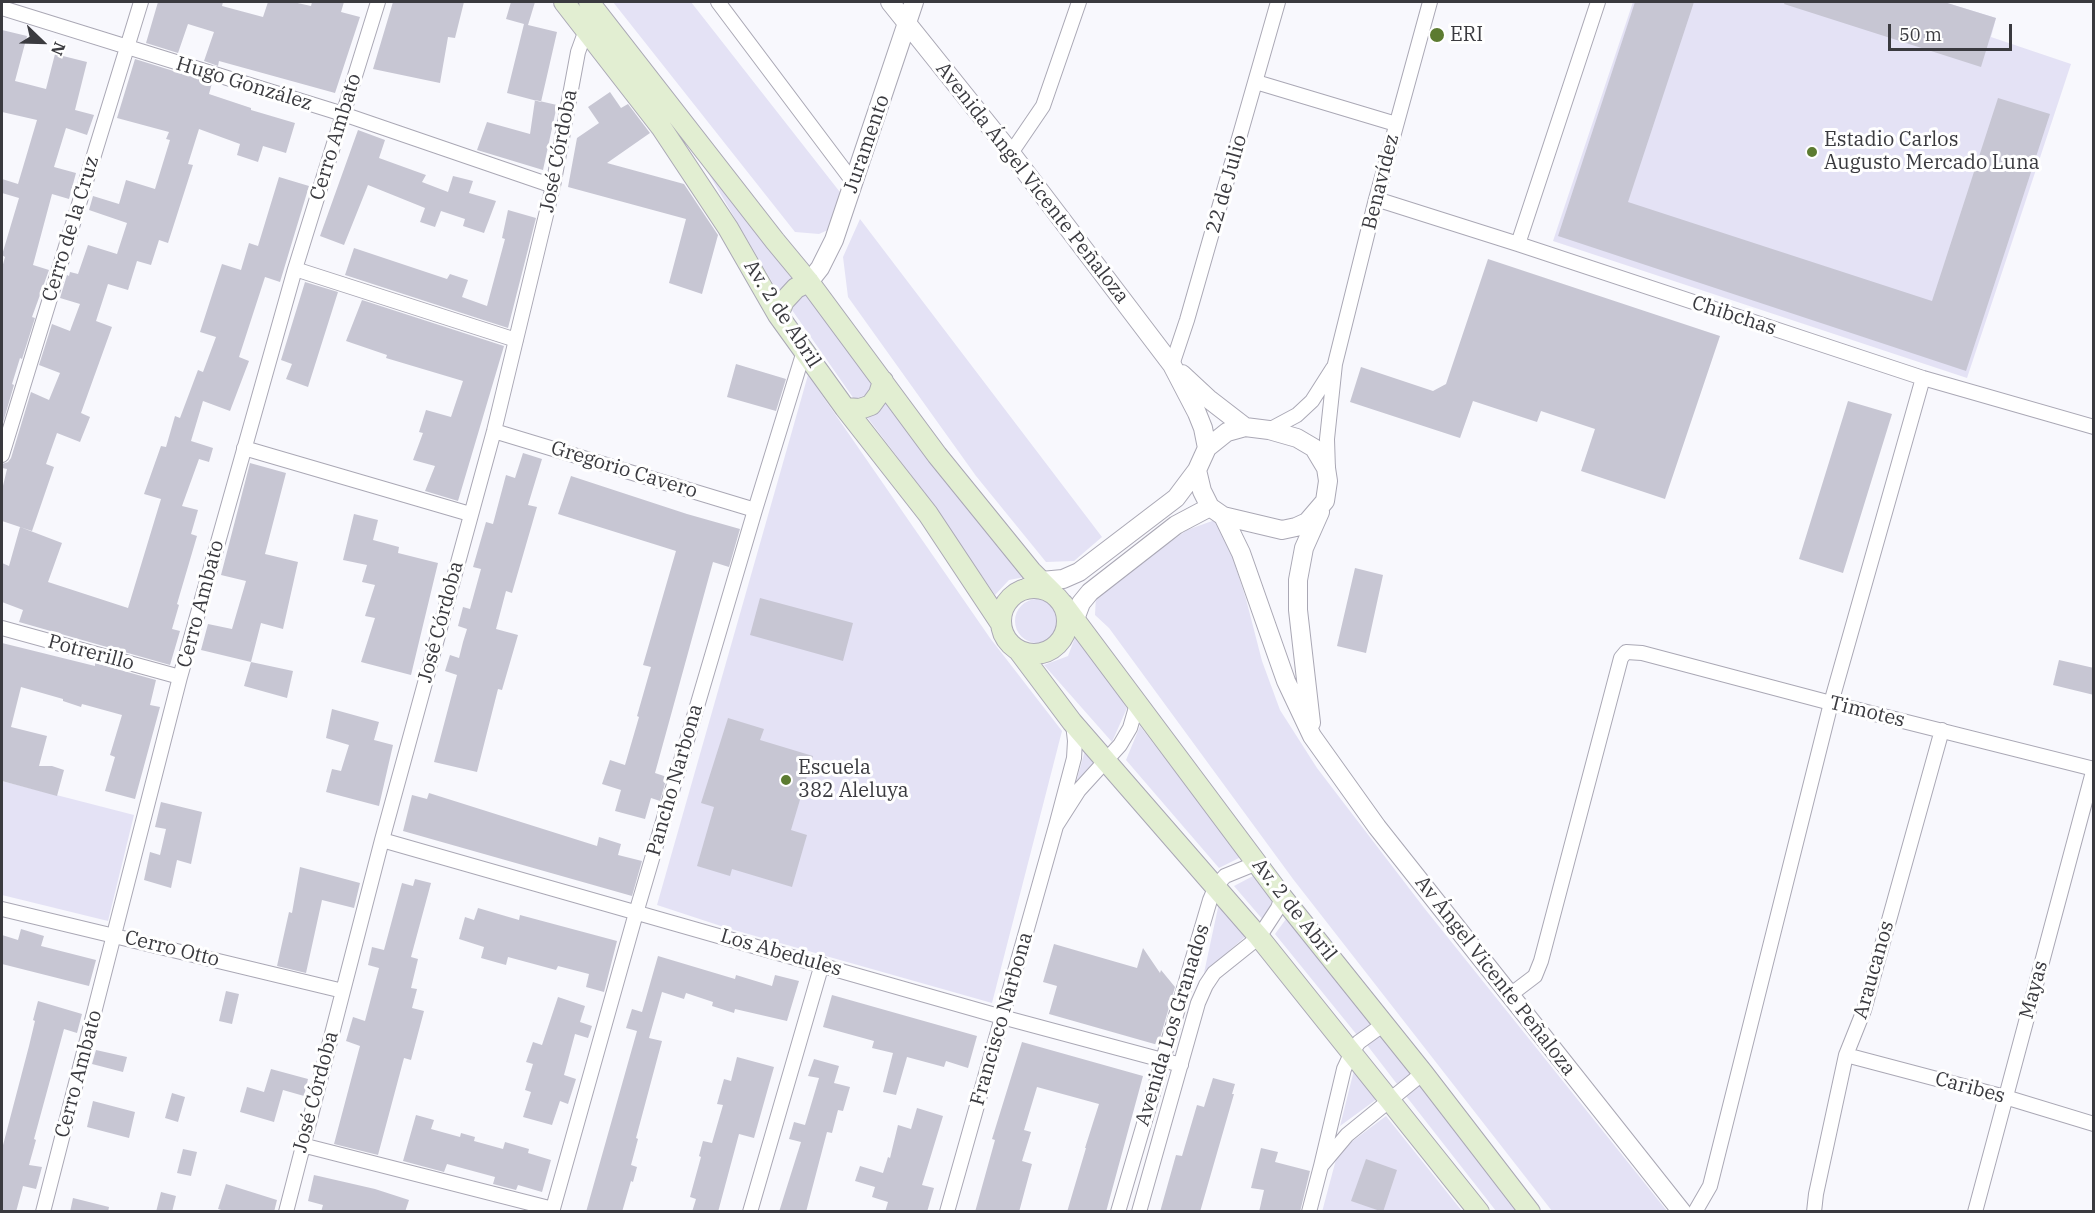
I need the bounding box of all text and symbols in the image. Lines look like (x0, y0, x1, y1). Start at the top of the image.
north arrow (12, 12, 72, 72)
scale bar (1891, 12, 2016, 50)
place label: ERI (1450, 23, 1483, 47)
text: 50 m (1899, 23, 1942, 46)
marker: ERI (1428, 26, 1446, 44)
text: N (47, 39, 70, 59)
street label: Hugo González (173, 52, 315, 116)
street label: Avenida Ángel Vicente Peñaloza (930, 58, 1134, 308)
street label: Cerro Ambato (305, 71, 367, 203)
street label: José Córdoba (535, 87, 583, 215)
street label: Juramento (839, 92, 895, 196)
place label: Estadio Carlos Augusto Mercado Luna (1824, 128, 2040, 175)
street label: 22 de Julio (1202, 132, 1252, 236)
street label: Benavídez (1358, 132, 1404, 232)
marker: Estadio Carlos Augusto Mercado Luna (1805, 145, 1819, 159)
street label: Cerro de la Cruz (37, 153, 105, 305)
street label: Av. 2 de Abril (738, 256, 826, 372)
street label: Chibchas (1689, 291, 1779, 341)
street label: Gregorio Cavero (548, 436, 700, 504)
street label: Cerro Ambato (172, 538, 230, 670)
street label: José Córdoba (413, 559, 469, 685)
street label: Potrerillo (45, 630, 137, 676)
street label: Timotes (1827, 691, 1907, 733)
street label: Pancho Narbona (642, 701, 708, 859)
place label: Escuela 382 Aleluya (798, 756, 909, 803)
marker: Escuela 382 Aleluya (779, 773, 793, 787)
street label: Av. 2 de Abril (1246, 854, 1342, 966)
street label: Av Ángel Vicente Peñaloza (1409, 871, 1581, 1081)
street label: Araucanos (1849, 918, 1899, 1022)
street label: Avenida Los Granados (1131, 921, 1215, 1129)
street label: Los Abedules (717, 924, 845, 982)
street label: Cerro Otto (122, 926, 222, 972)
street label: Francisco Narbona (966, 929, 1038, 1109)
street label: Mayas (2015, 958, 2053, 1022)
street label: Cerro Ambato (50, 1008, 108, 1140)
street label: José Córdoba (288, 1029, 344, 1155)
street label: Caribes (1932, 1067, 2008, 1109)

